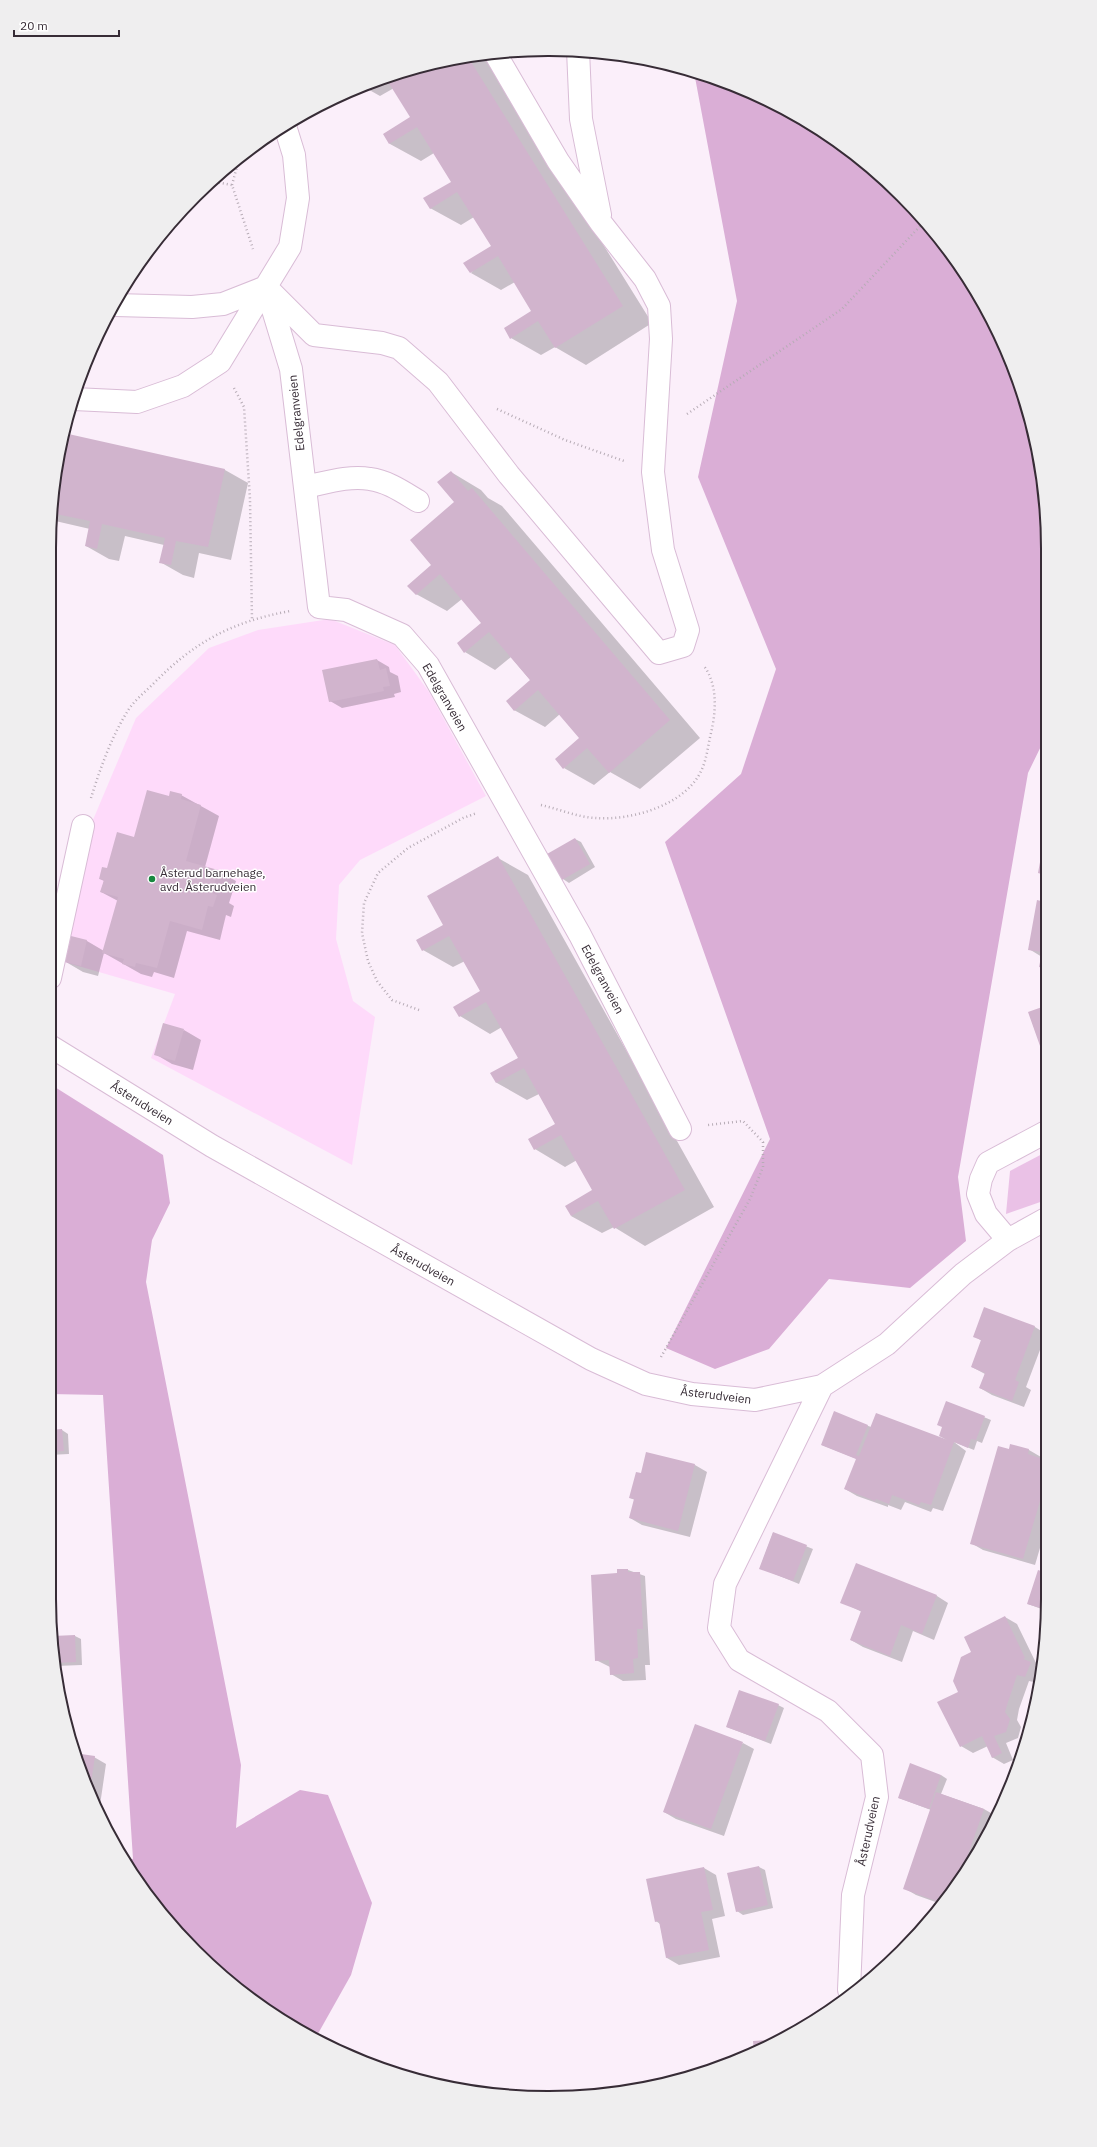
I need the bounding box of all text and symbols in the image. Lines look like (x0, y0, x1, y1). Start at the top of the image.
scale bar (14, 12, 119, 38)
text: 20 m (20, 18, 48, 33)
street label: Edelgranveien (285, 374, 307, 452)
street label: Edelgranveien (419, 660, 471, 734)
place label: Åsterud barnehage, avd. Åsterudveien (160, 865, 266, 894)
marker: Åsterud barnehage, avd. Åsterudveien (147, 874, 157, 884)
street label: Edelgranveien (578, 942, 628, 1016)
street label: Åsterudveien (108, 1078, 176, 1128)
street label: Åsterudveien (388, 1241, 458, 1289)
street label: Åsterudveien (680, 1383, 752, 1407)
street label: Åsterudveien (853, 1795, 883, 1867)

